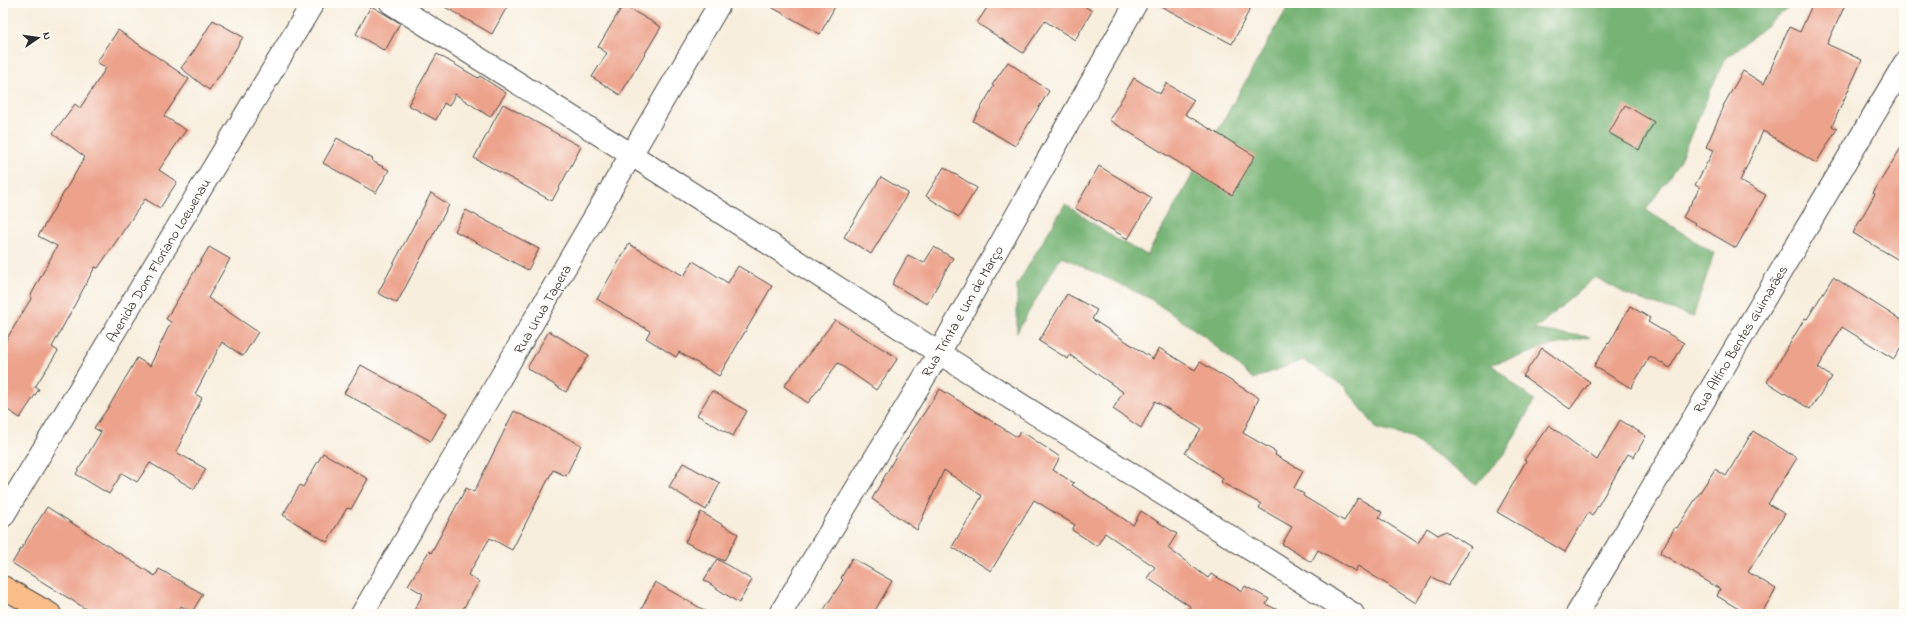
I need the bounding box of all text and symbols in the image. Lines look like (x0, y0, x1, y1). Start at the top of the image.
north arrow (18, 18, 58, 58)
text: N (38, 31, 55, 41)
street label: Avenida Dom Floriano Loewenau (102, 175, 217, 347)
street label: Rua Trinta e Um de Março (917, 242, 1010, 381)
street label: Rua Urua Tapera (509, 261, 577, 358)
street label: Rua Altíno Bentes Guimarães (1689, 262, 1794, 418)

